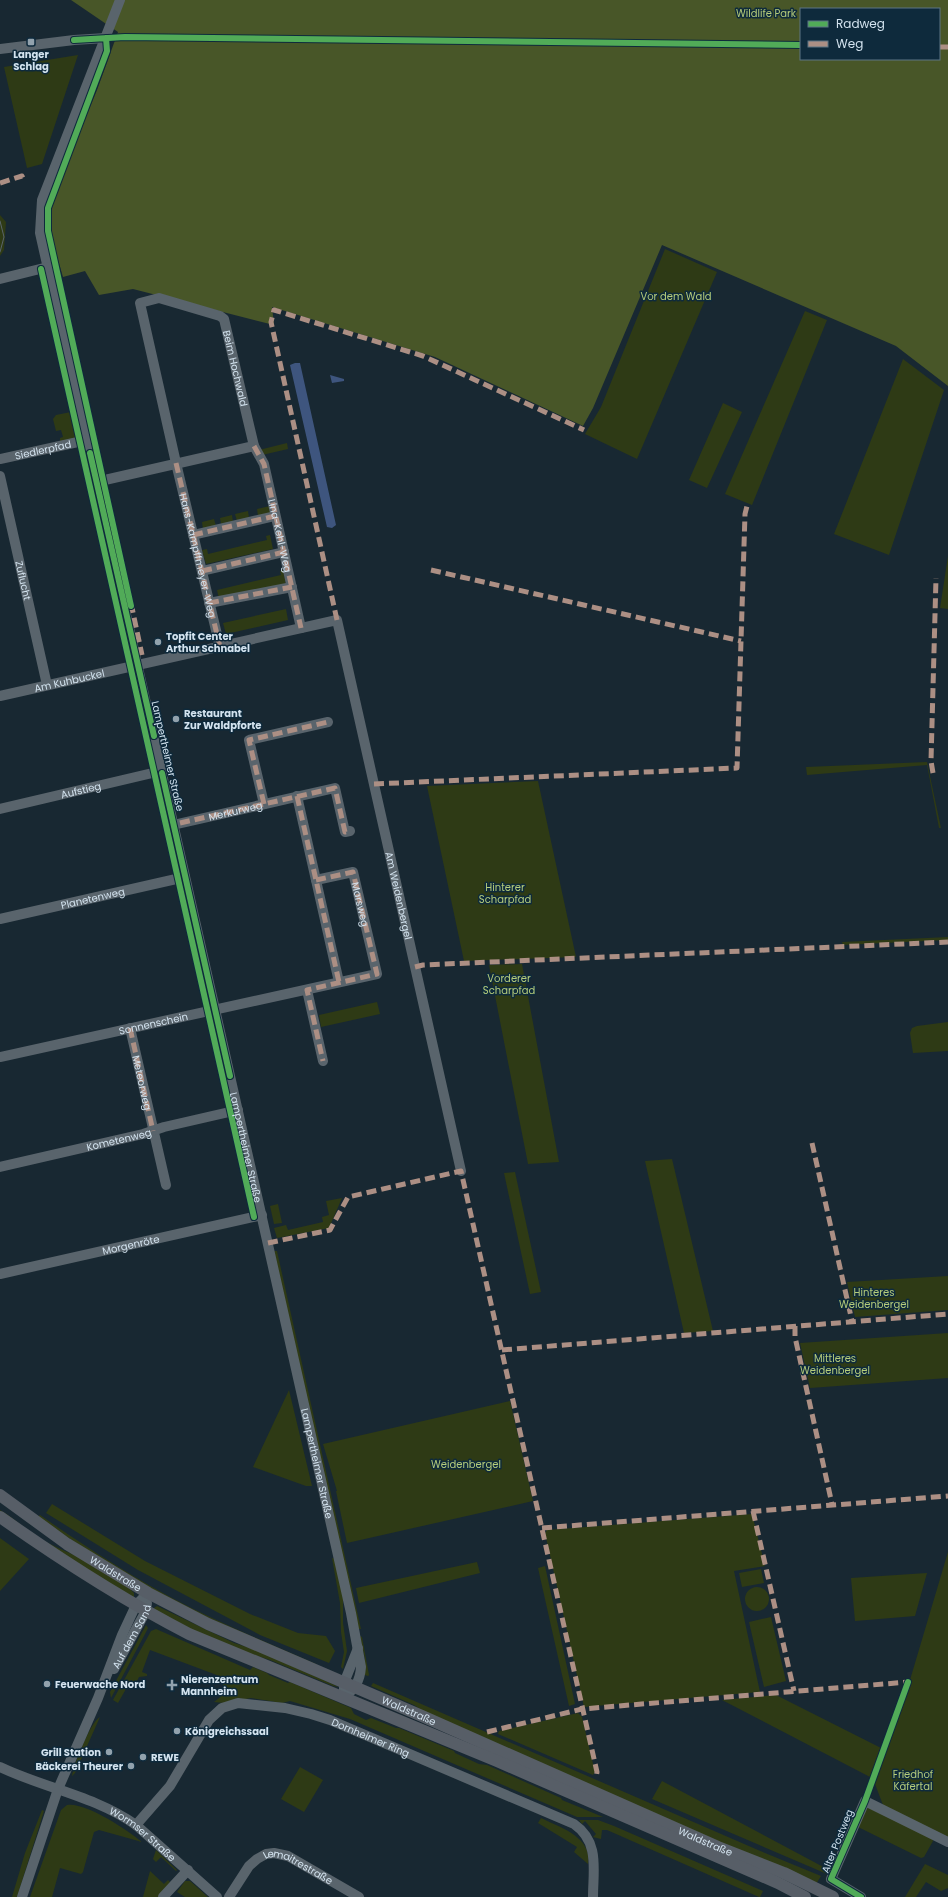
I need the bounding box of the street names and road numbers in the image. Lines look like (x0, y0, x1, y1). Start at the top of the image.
street label: Beim Hochwald (219, 329, 251, 408)
street label: Siedlerpfad (13, 437, 73, 464)
street label: Hans-Kampffmeyer-Weg (175, 492, 220, 619)
street label: Lina-Kehl-Weg (264, 498, 295, 574)
street label: Zuflucht (11, 559, 35, 602)
street label: Am Kuhbuckel (33, 666, 106, 696)
street label: Lampertheimer Straße (148, 700, 187, 813)
street label: Aufstieg (59, 778, 102, 802)
street label: Merkurweg (207, 798, 264, 825)
street label: Am Weidenbergel (381, 850, 416, 941)
street label: Marsweg (348, 881, 373, 928)
street label: Planetenweg (59, 884, 126, 913)
street label: Sonnenschein (117, 1009, 189, 1039)
street label: Meteorweg (128, 1054, 155, 1112)
street label: Lampertheimer Straße (226, 1091, 265, 1204)
street label: Kometenweg (85, 1125, 154, 1155)
street label: Morgenröte (101, 1231, 161, 1259)
street label: Lampertheimer Straße (297, 1407, 337, 1520)
street label: Waldstraße (87, 1552, 144, 1595)
street label: Auf dem Sand (109, 1604, 155, 1672)
street label: Waldstraße (379, 1692, 438, 1729)
street label: Dornheimer Ring (329, 1715, 412, 1761)
street label: Wormser Straße (107, 1804, 179, 1865)
street label: Alter Postweg (818, 1807, 857, 1875)
street label: Waldstraße (676, 1823, 735, 1860)
street label: Lemaitrestraße (260, 1846, 336, 1888)

